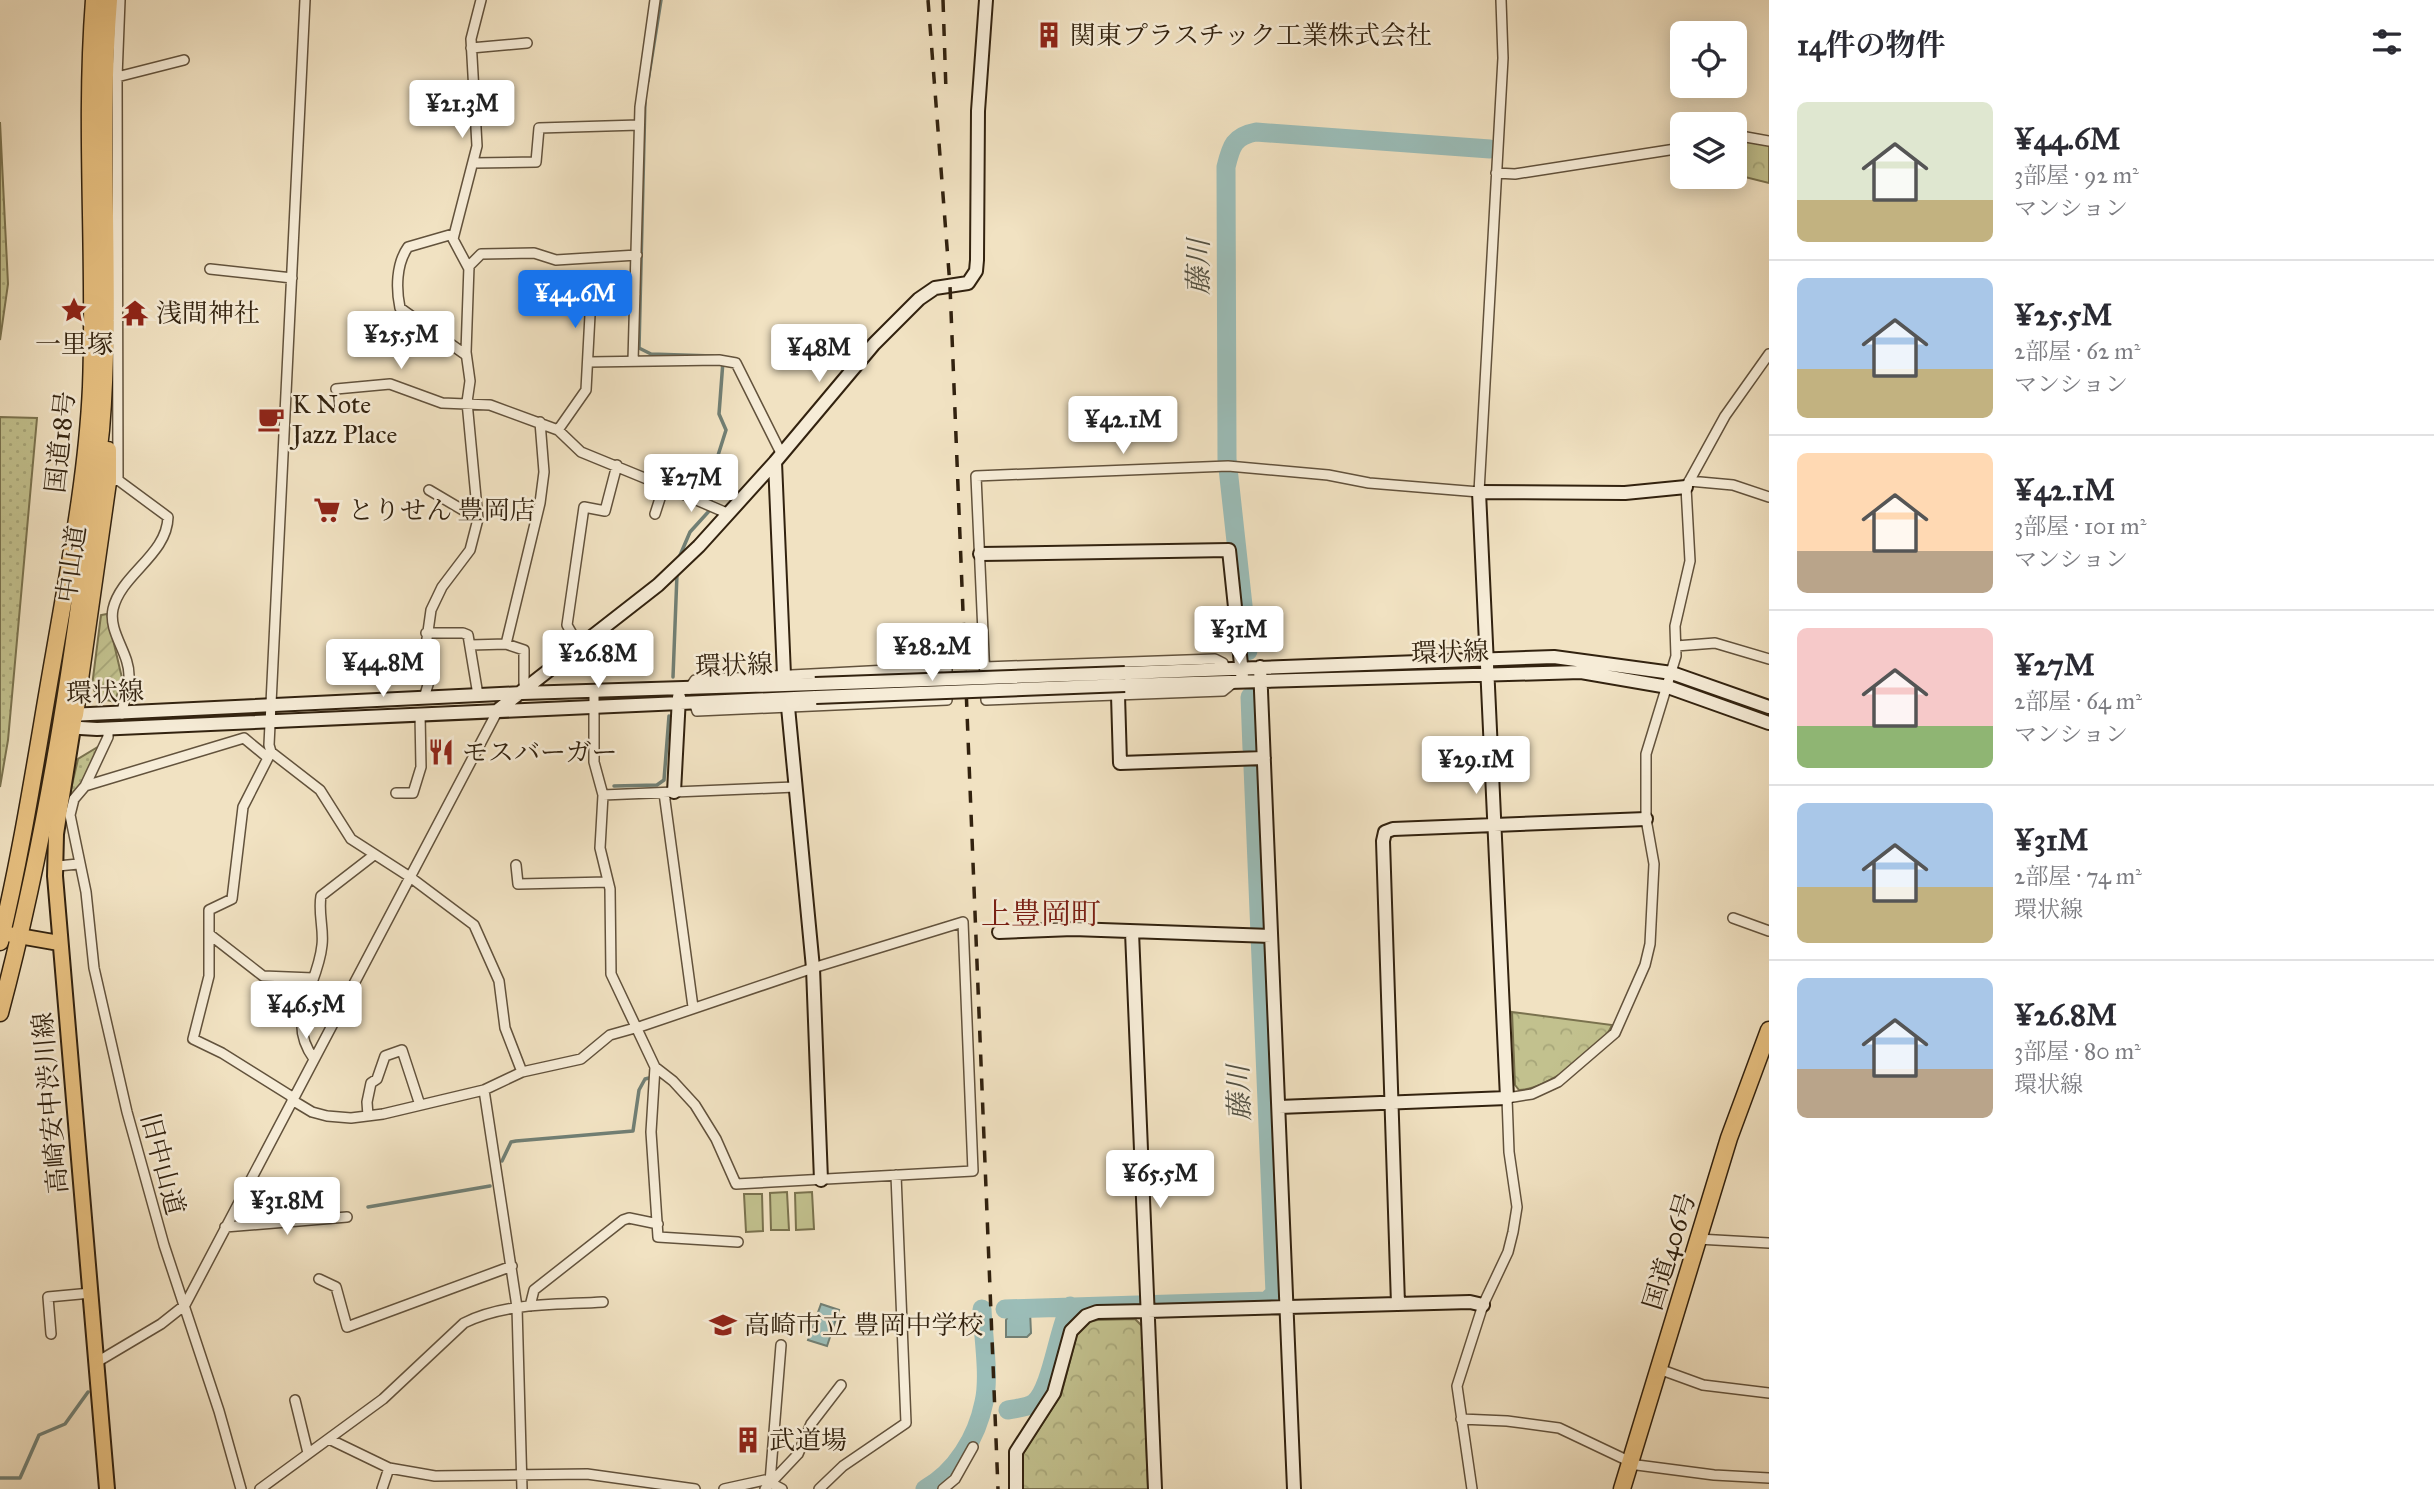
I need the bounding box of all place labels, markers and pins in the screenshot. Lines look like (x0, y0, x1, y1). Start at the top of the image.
place label: 関東プラスチック工業株式会社 (1070, 19, 1432, 51)
building icon: 関東プラスチック工業株式会社 (1034, 20, 1064, 50)
pin: ¥21.3M (405, 80, 519, 140)
pin: ¥44.6M (518, 270, 632, 330)
place icon: 一里塚 (59, 295, 89, 325)
place label: 浅間神社 (156, 297, 260, 329)
temple icon: 浅間神社 (120, 298, 150, 328)
pin: ¥25.5M (344, 312, 458, 371)
pin: ¥48M (778, 324, 860, 384)
place label: 一里塚 (35, 328, 113, 360)
place label: K Note Jazz Place (289, 388, 397, 450)
pin: ¥42.1M (1066, 396, 1180, 456)
cafe icon: K Note Jazz Place (256, 404, 286, 434)
pin: ¥27M (650, 454, 732, 514)
place label: とりせん 豊岡店 (348, 494, 536, 526)
supermarket icon: とりせん 豊岡店 (312, 495, 342, 525)
pin: ¥31M (1198, 606, 1280, 666)
pin: ¥28.2M (875, 624, 989, 683)
pin: ¥26.8M (541, 630, 655, 690)
pin: ¥44.8M (326, 640, 440, 699)
place label: モスバーガー (462, 736, 617, 768)
pin: ¥29.1M (1419, 736, 1533, 796)
restaurant icon: モスバーガー (426, 737, 456, 767)
pin: ¥46.5M (249, 982, 363, 1041)
pin: ¥65.5M (1103, 1150, 1217, 1210)
pin: ¥31.8M (230, 1178, 344, 1237)
place label: 高崎市立 豊岡中学校 (744, 1309, 984, 1341)
school or university icon: 高崎市立 豊岡中学校 (708, 1310, 738, 1340)
place label: 武道場 (769, 1424, 847, 1456)
building icon: 武道場 (733, 1425, 763, 1455)

